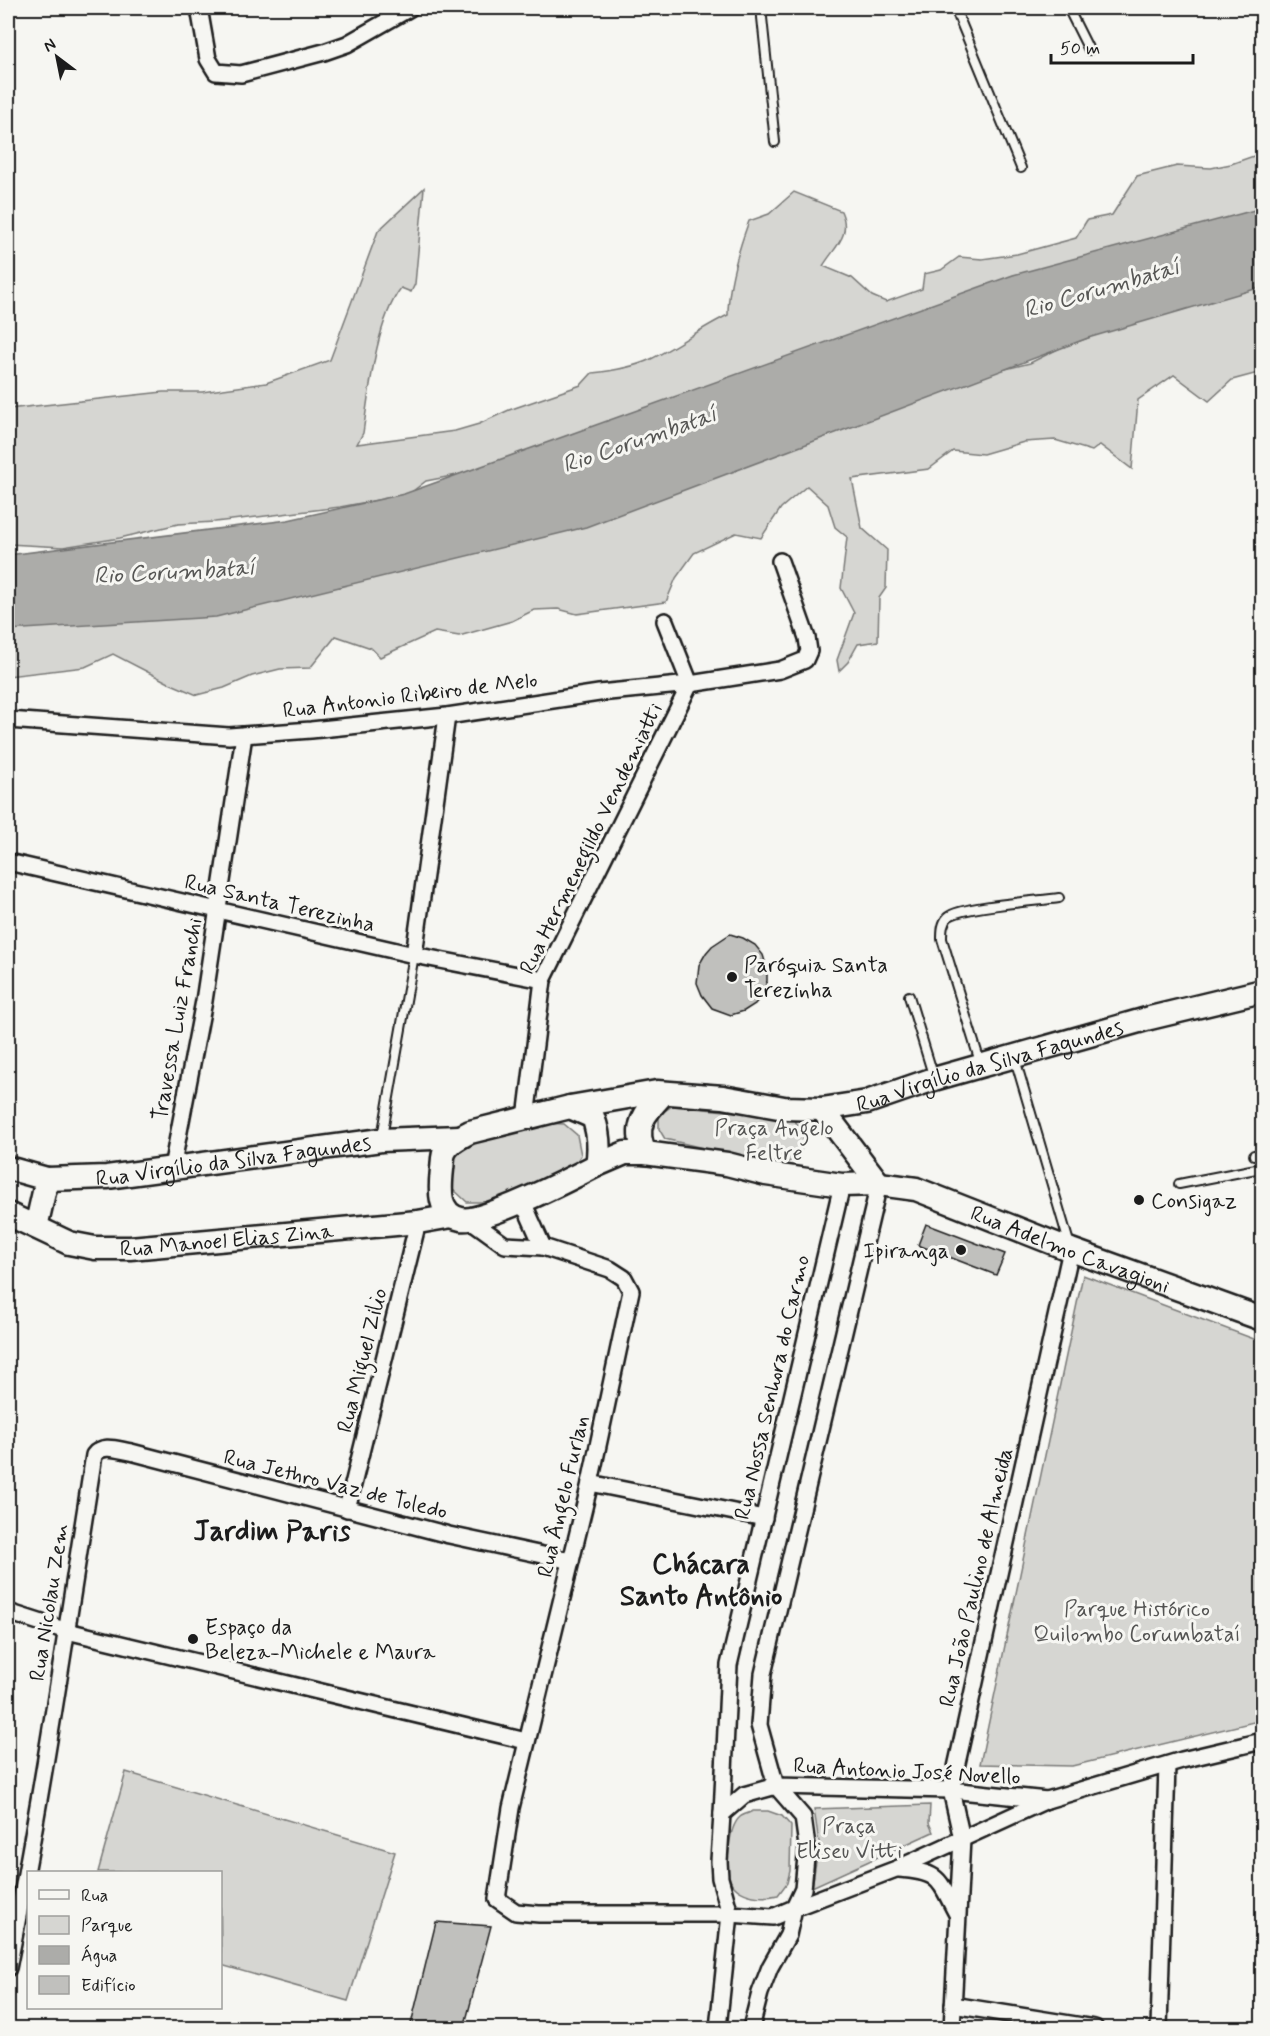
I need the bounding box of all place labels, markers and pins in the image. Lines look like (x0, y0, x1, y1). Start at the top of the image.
place label: Paróquia Santa Terezinha (744, 952, 888, 1005)
marker: Paróquia Santa Terezinha (725, 970, 739, 984)
place label: Consigaz (1151, 1188, 1237, 1217)
marker: Consigaz (1132, 1193, 1146, 1207)
place label: Ipiranga (863, 1238, 949, 1267)
marker: Ipiranga (954, 1243, 968, 1257)
place label: Espaço da Beleza-Michele e Maura (205, 1614, 436, 1667)
marker: Espaço da Beleza-Michele e Maura (186, 1632, 200, 1646)

